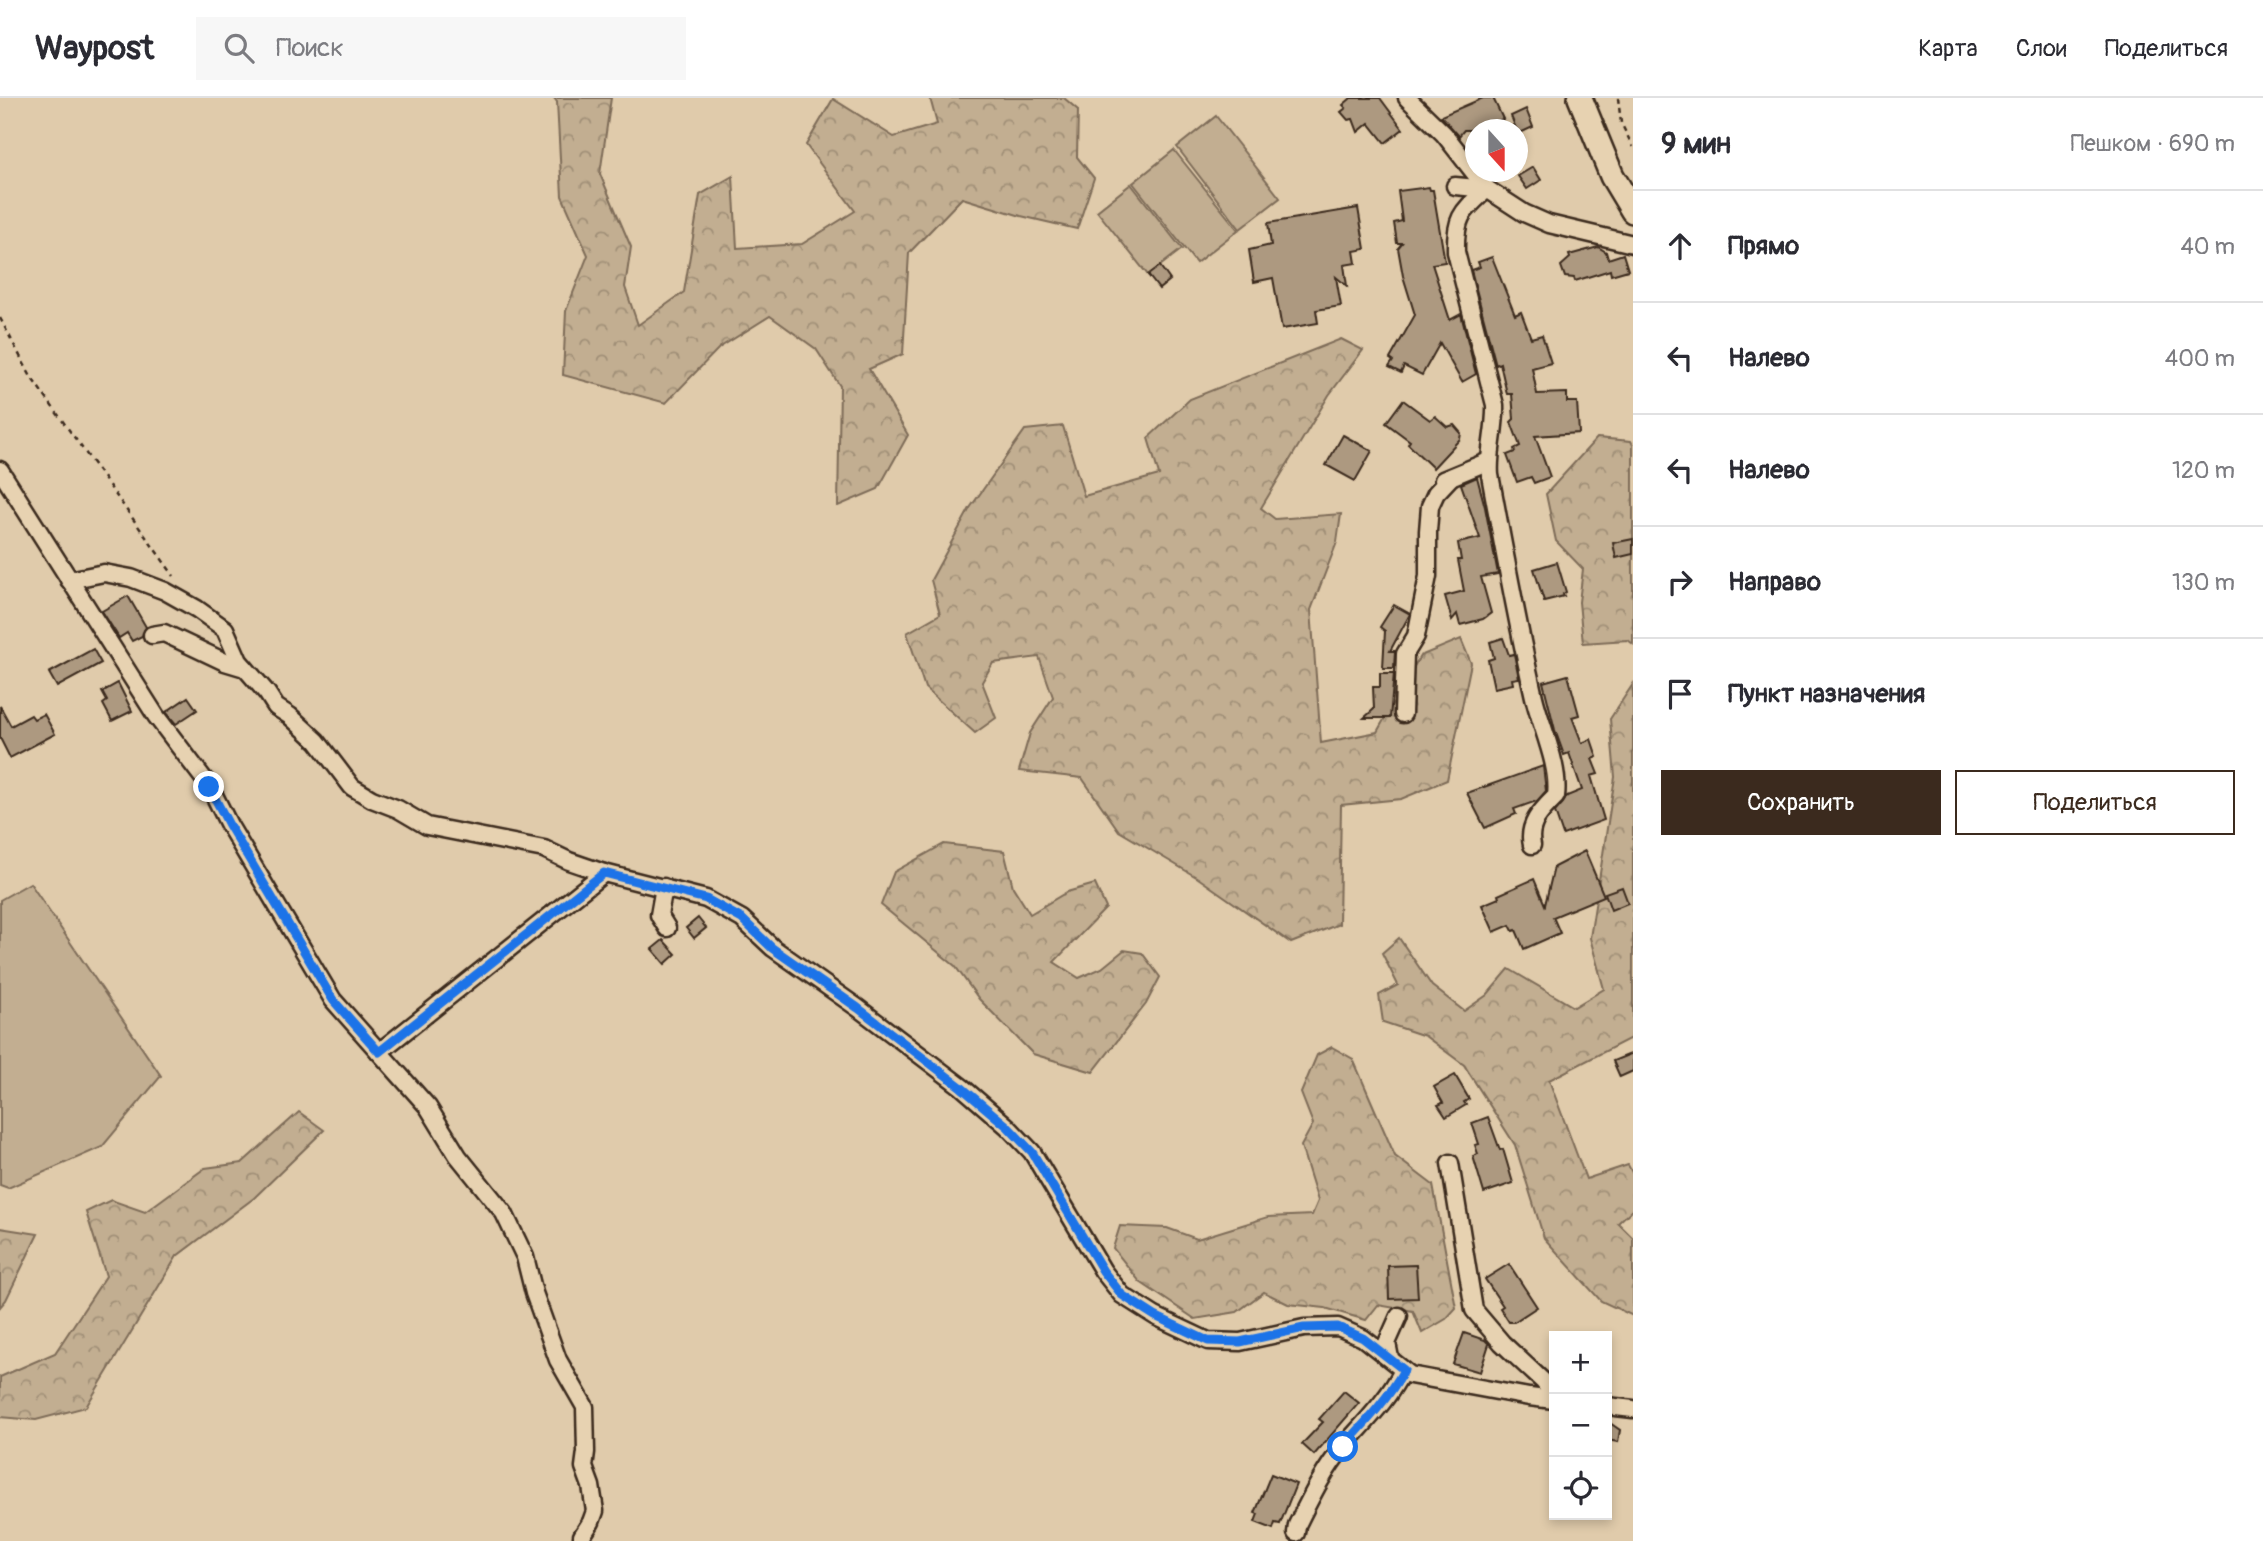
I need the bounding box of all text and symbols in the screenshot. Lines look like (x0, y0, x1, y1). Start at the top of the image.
search box (196, 17, 686, 80)
text: Waypost (35, 28, 154, 69)
icon: search (220, 29, 258, 67)
text: Поиск (276, 32, 344, 64)
text: Карта (1918, 34, 1978, 63)
text: Слои (2016, 34, 2067, 63)
text: Поделиться (2105, 34, 2228, 63)
north arrow (1465, 119, 1528, 182)
text: 9 мин (1661, 125, 1731, 162)
text: Пешком · 690 m (2070, 129, 2235, 158)
icon: ahead (1661, 227, 1699, 265)
text: Прямо (1728, 230, 1799, 262)
text: 40 m (2181, 232, 2235, 261)
icon: left (1661, 339, 1699, 377)
text: Налево (1728, 342, 1810, 374)
text: 400 m (2165, 344, 2235, 373)
icon: left (1661, 451, 1699, 489)
text: Налево (1728, 454, 1810, 486)
text: 120 m (2172, 456, 2235, 485)
icon: right (1661, 563, 1699, 601)
text: Направо (1728, 566, 1821, 598)
text: 130 m (2172, 568, 2235, 597)
icon: arrive (1661, 675, 1699, 713)
text: Пункт назначения (1728, 678, 1925, 710)
button: Сохранить (1661, 770, 1941, 835)
button: Поделиться (1955, 770, 2235, 835)
route end (193, 771, 224, 802)
map controls (1549, 1331, 1612, 1520)
button: + (1549, 1331, 1612, 1394)
button: − (1549, 1394, 1612, 1457)
route start (1327, 1431, 1358, 1462)
button: locate (1549, 1457, 1612, 1520)

